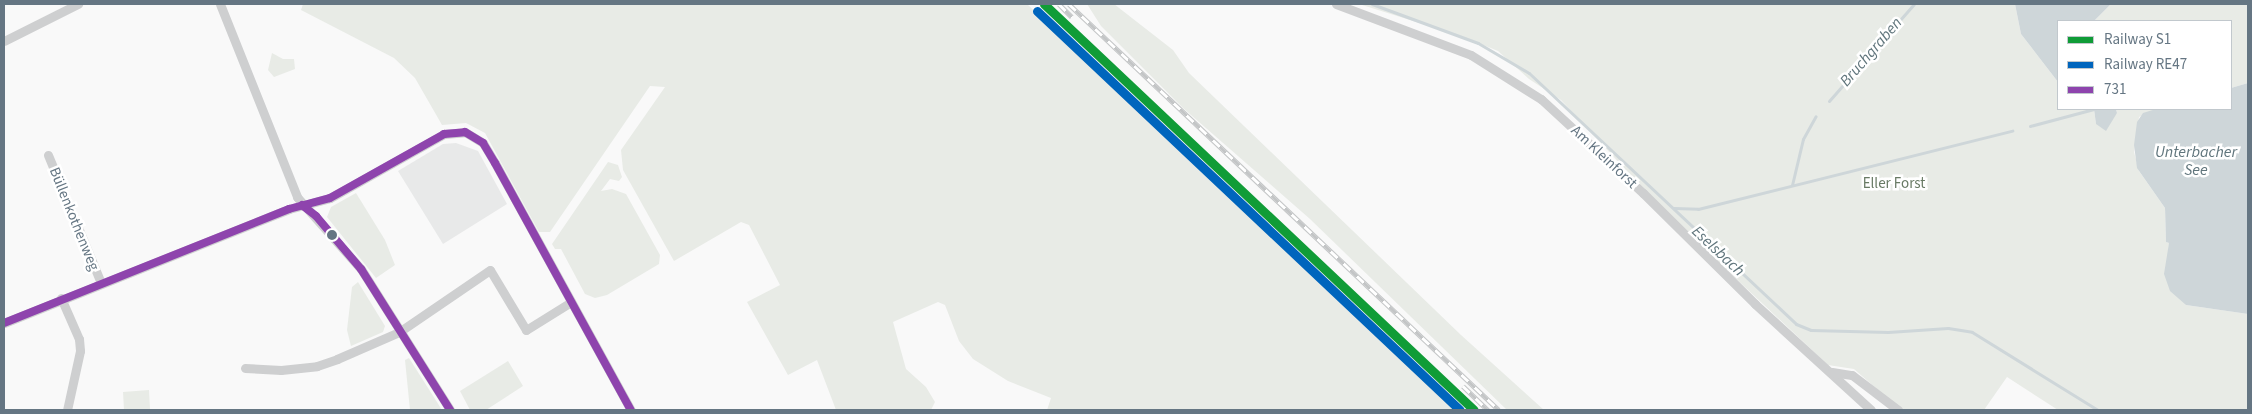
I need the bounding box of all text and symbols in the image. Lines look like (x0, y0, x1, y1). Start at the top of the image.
water label: Bruchgraben (1836, 14, 1906, 90)
legend (2057, 20, 2232, 110)
text: Railway S1 (2104, 29, 2171, 50)
text: Railway RE47 (2104, 54, 2187, 75)
text: 731 (2104, 79, 2126, 100)
street label: Am Kleinforst (1567, 122, 1641, 192)
water label: Unterbacher See (2155, 142, 2237, 180)
street label: Büllenkothenweg (45, 165, 103, 273)
park label: Eller Forst (1863, 175, 1925, 193)
water label: Eselsbach (1688, 222, 1748, 280)
unlabelled marker (327, 230, 337, 240)

